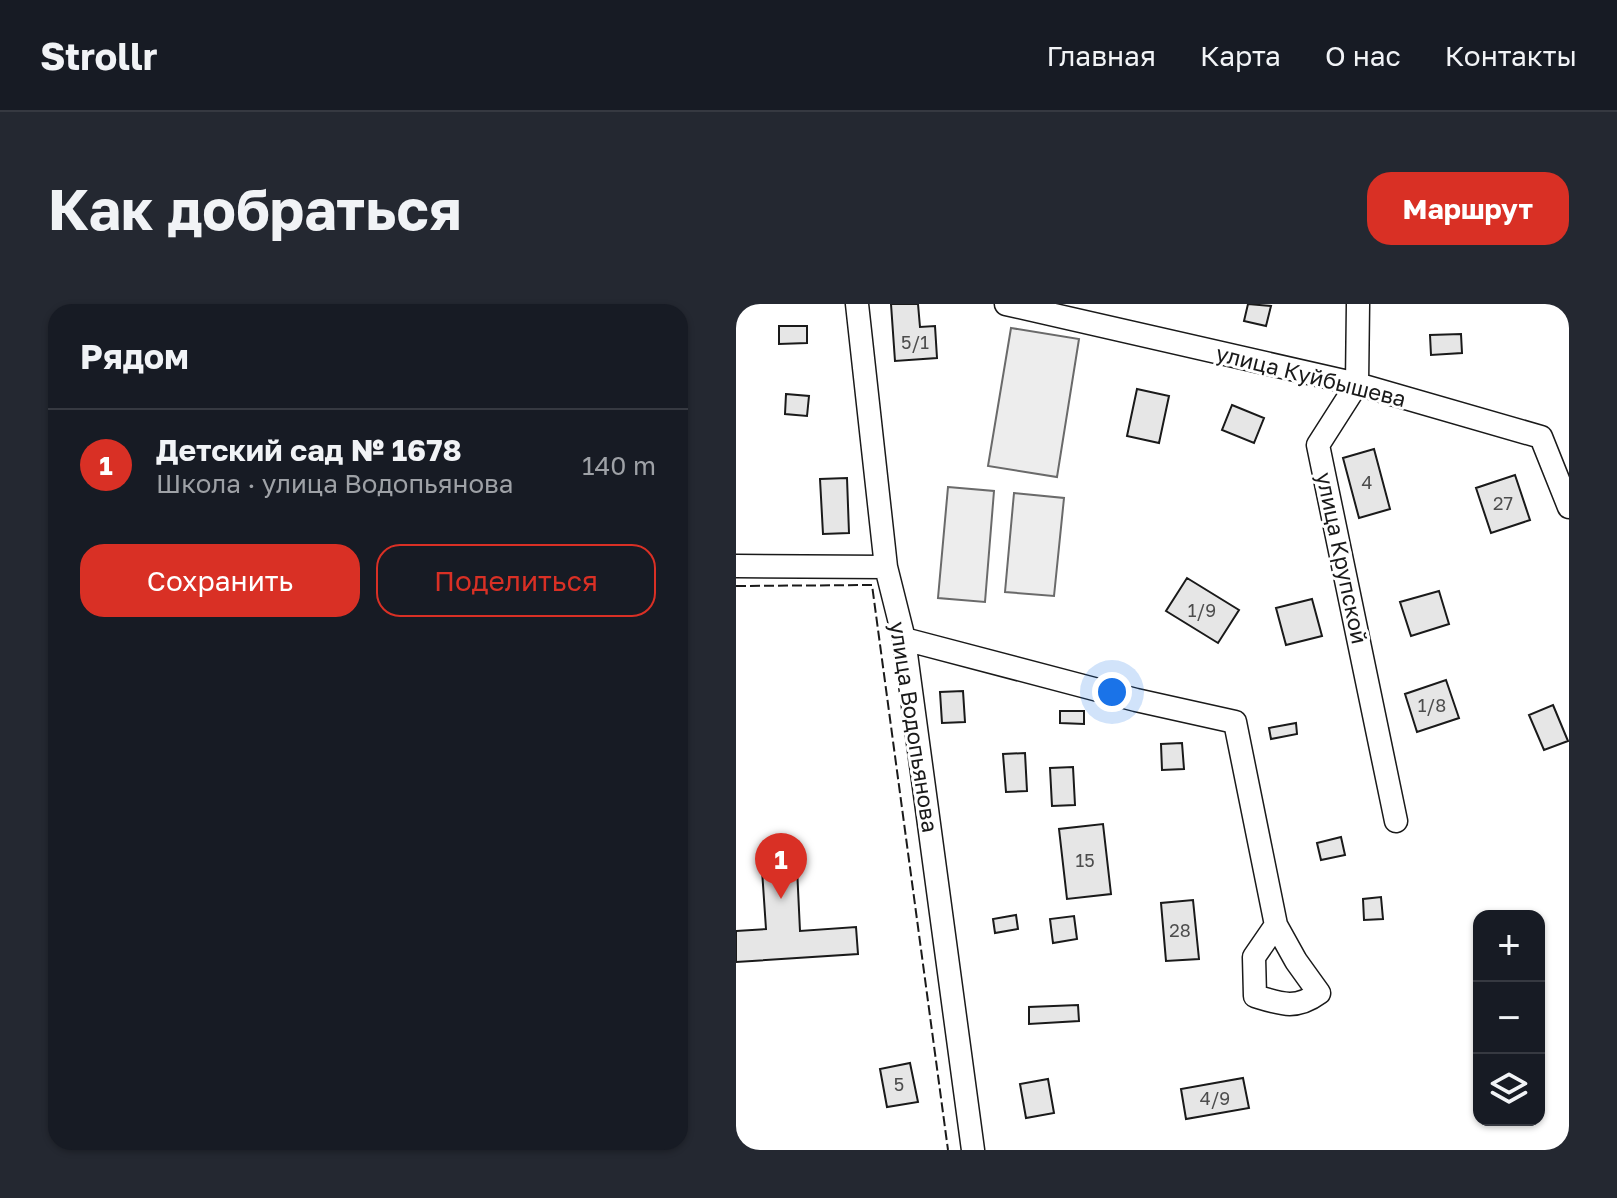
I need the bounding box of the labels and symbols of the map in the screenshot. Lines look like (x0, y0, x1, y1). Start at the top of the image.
house number: 5/1 (901, 331, 929, 353)
street label: улица Куйбышева (1213, 339, 1409, 412)
street label: улица Крупской (1311, 470, 1374, 646)
house number: 4 (1362, 471, 1373, 493)
house number: 27 (1493, 492, 1513, 514)
house number: 1/9 (1188, 599, 1216, 621)
street label: улица Водопьянова (885, 620, 944, 834)
your location (1092, 672, 1132, 712)
house number: 1/8 (1418, 694, 1446, 716)
pin: 1 (755, 833, 807, 899)
house number: 15 (1075, 849, 1095, 871)
house number: 28 (1169, 919, 1191, 941)
house number: 5 (894, 1073, 904, 1095)
house number: 4/9 (1200, 1087, 1230, 1109)

